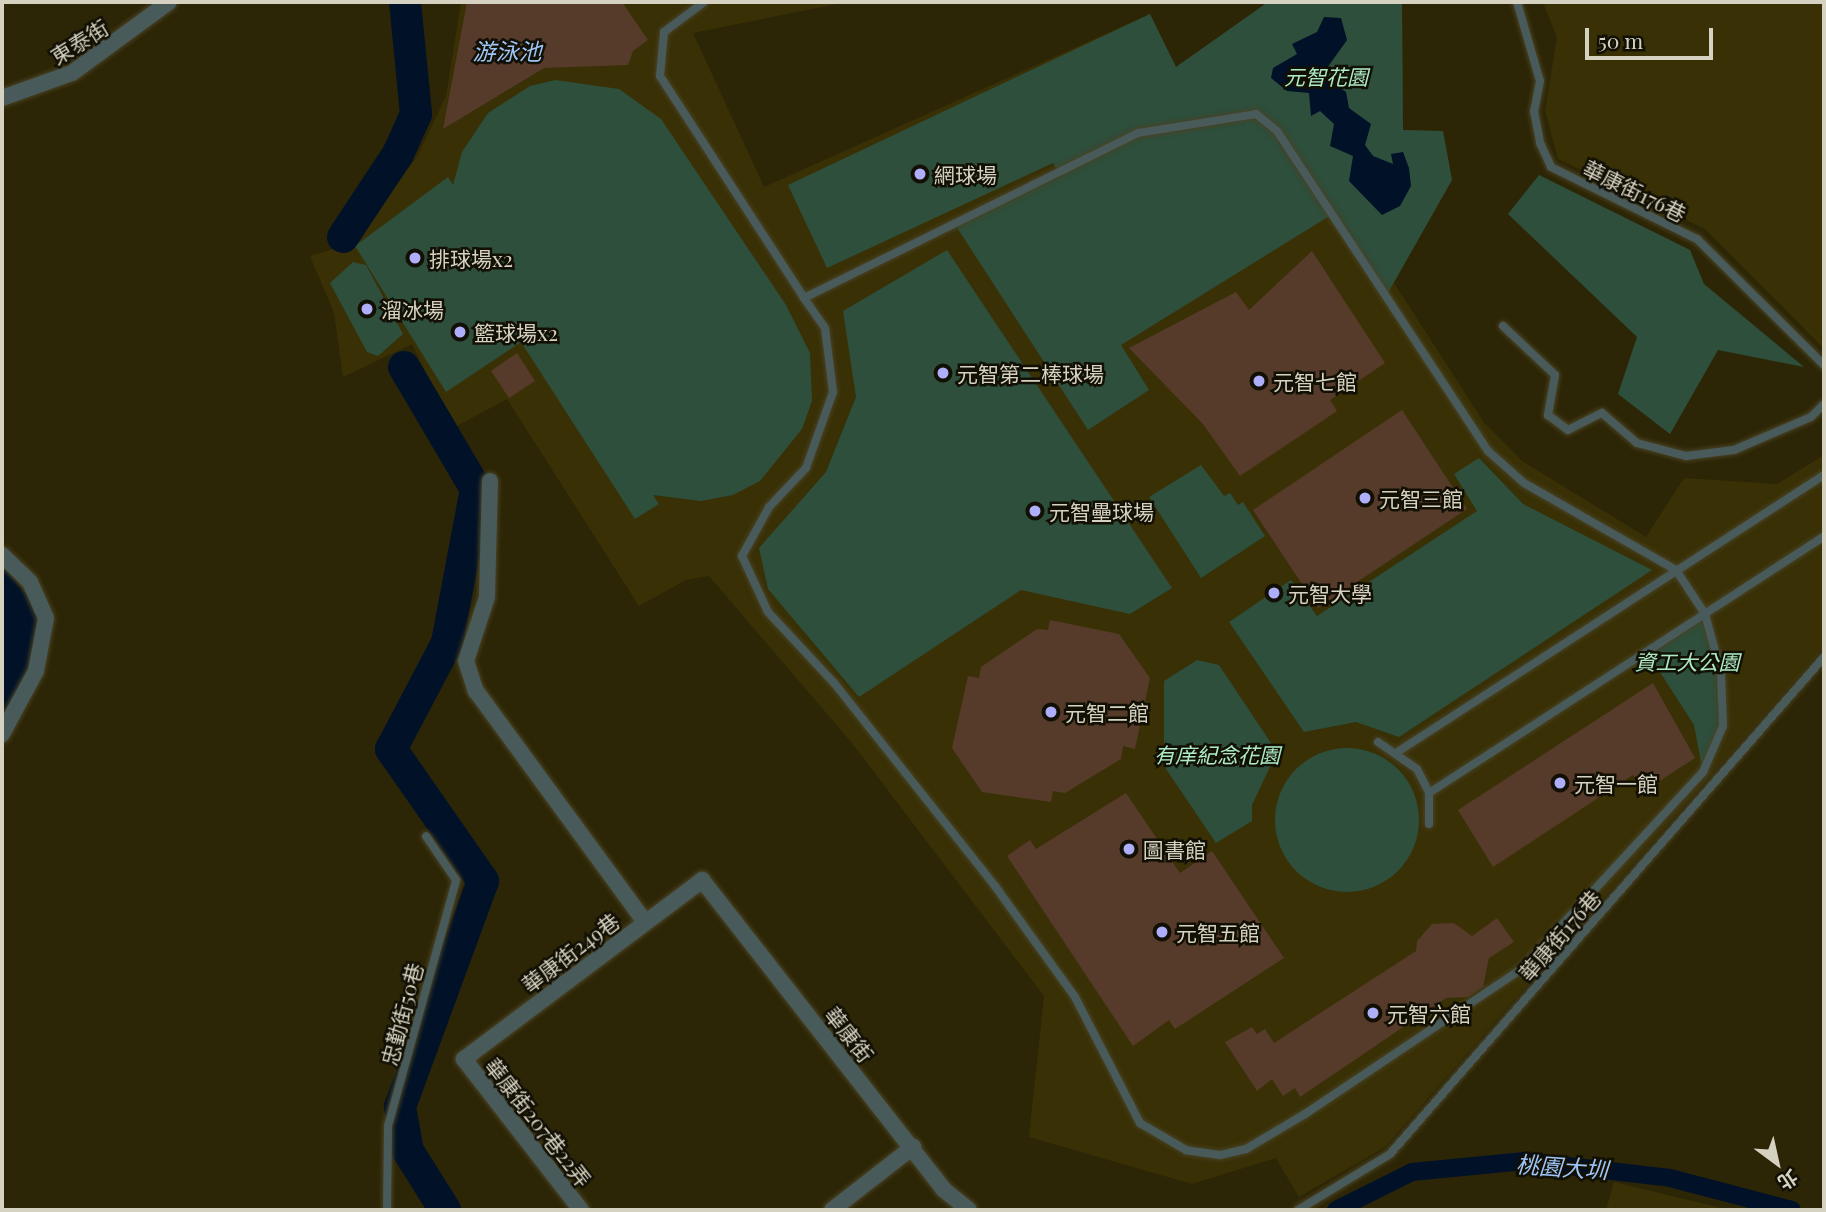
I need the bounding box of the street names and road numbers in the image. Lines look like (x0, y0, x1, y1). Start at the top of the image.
street label: 東泰街 (46, 14, 112, 68)
street label: 華康街176巷 (1580, 154, 1690, 226)
street label: 華康街176巷 (1513, 885, 1605, 985)
street label: 華康街249巷 (516, 907, 624, 997)
street label: 忠勤街50巷 (375, 960, 427, 1068)
street label: 華康街 (821, 1001, 879, 1067)
street label: 華康街207巷22弄 (481, 1053, 597, 1191)

